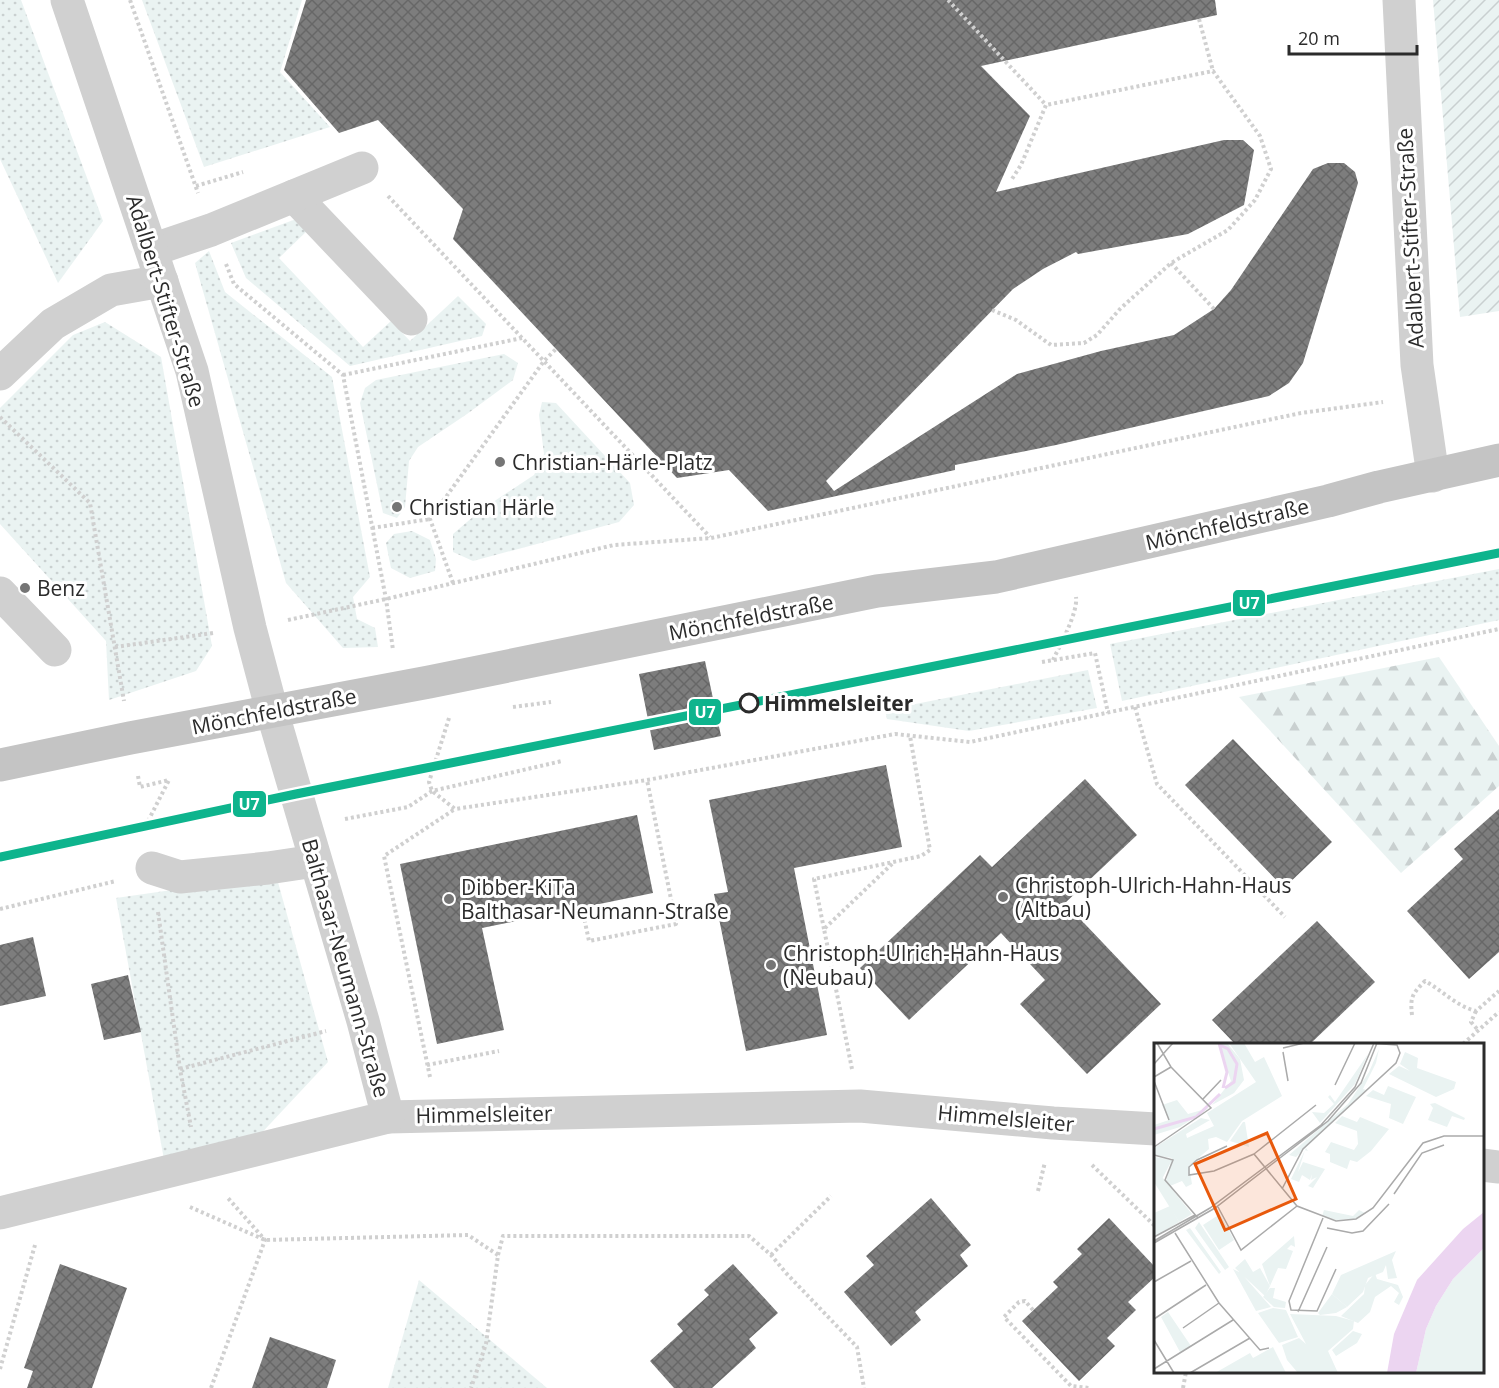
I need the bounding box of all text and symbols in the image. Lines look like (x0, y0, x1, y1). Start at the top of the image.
scale bar (1289, 18, 1416, 56)
text: 20 m (1298, 26, 1340, 50)
street label: Adalbert-Stifter-Straße (1390, 127, 1430, 349)
street label: Adalbert-Stifter-Straße (120, 191, 212, 411)
place label: Christian-Härle-Platz (512, 448, 713, 476)
marker: Christian-Härle-Platz (493, 455, 507, 469)
street label: Mönchfeldstraße (1143, 492, 1311, 556)
place label: Christian Härle (409, 493, 555, 521)
marker: Christian Härle (390, 500, 404, 514)
place label: Benz (37, 574, 85, 602)
marker: Benz (18, 581, 32, 595)
street label: Mönchfeldstraße (666, 587, 836, 647)
line badge: U7 (1232, 589, 1266, 617)
text: U7 (1238, 592, 1260, 614)
street label: Mönchfeldstraße (189, 681, 359, 741)
place label: Himmelsleiter (764, 689, 914, 717)
marker: Himmelsleiter (739, 693, 759, 713)
line badge: U7 (688, 698, 722, 726)
text: U7 (694, 701, 716, 723)
line badge: U7 (232, 790, 267, 818)
text: U7 (238, 793, 260, 815)
street label: Balthasar-Neumann-Straße (296, 835, 396, 1101)
place label: Christoph-Ulrich-Hahn-Haus (Altbau) (1015, 871, 1292, 923)
place label: Dibber-KiTa Balthasar-Neumann-Straße (461, 873, 729, 925)
marker: Christoph-Ulrich-Hahn-Haus (Altbau) (996, 890, 1010, 904)
marker: Dibber-KiTa Balthasar-Neumann-Straße (442, 892, 456, 906)
place label: Christoph-Ulrich-Hahn-Haus (Neubau) (783, 939, 1060, 991)
marker: Christoph-Ulrich-Hahn-Haus (Neubau) (764, 958, 778, 972)
inset map (1154, 1043, 1484, 1373)
street label: Himmelsleiter (937, 1098, 1076, 1138)
street label: Himmelsleiter (415, 1099, 553, 1129)

